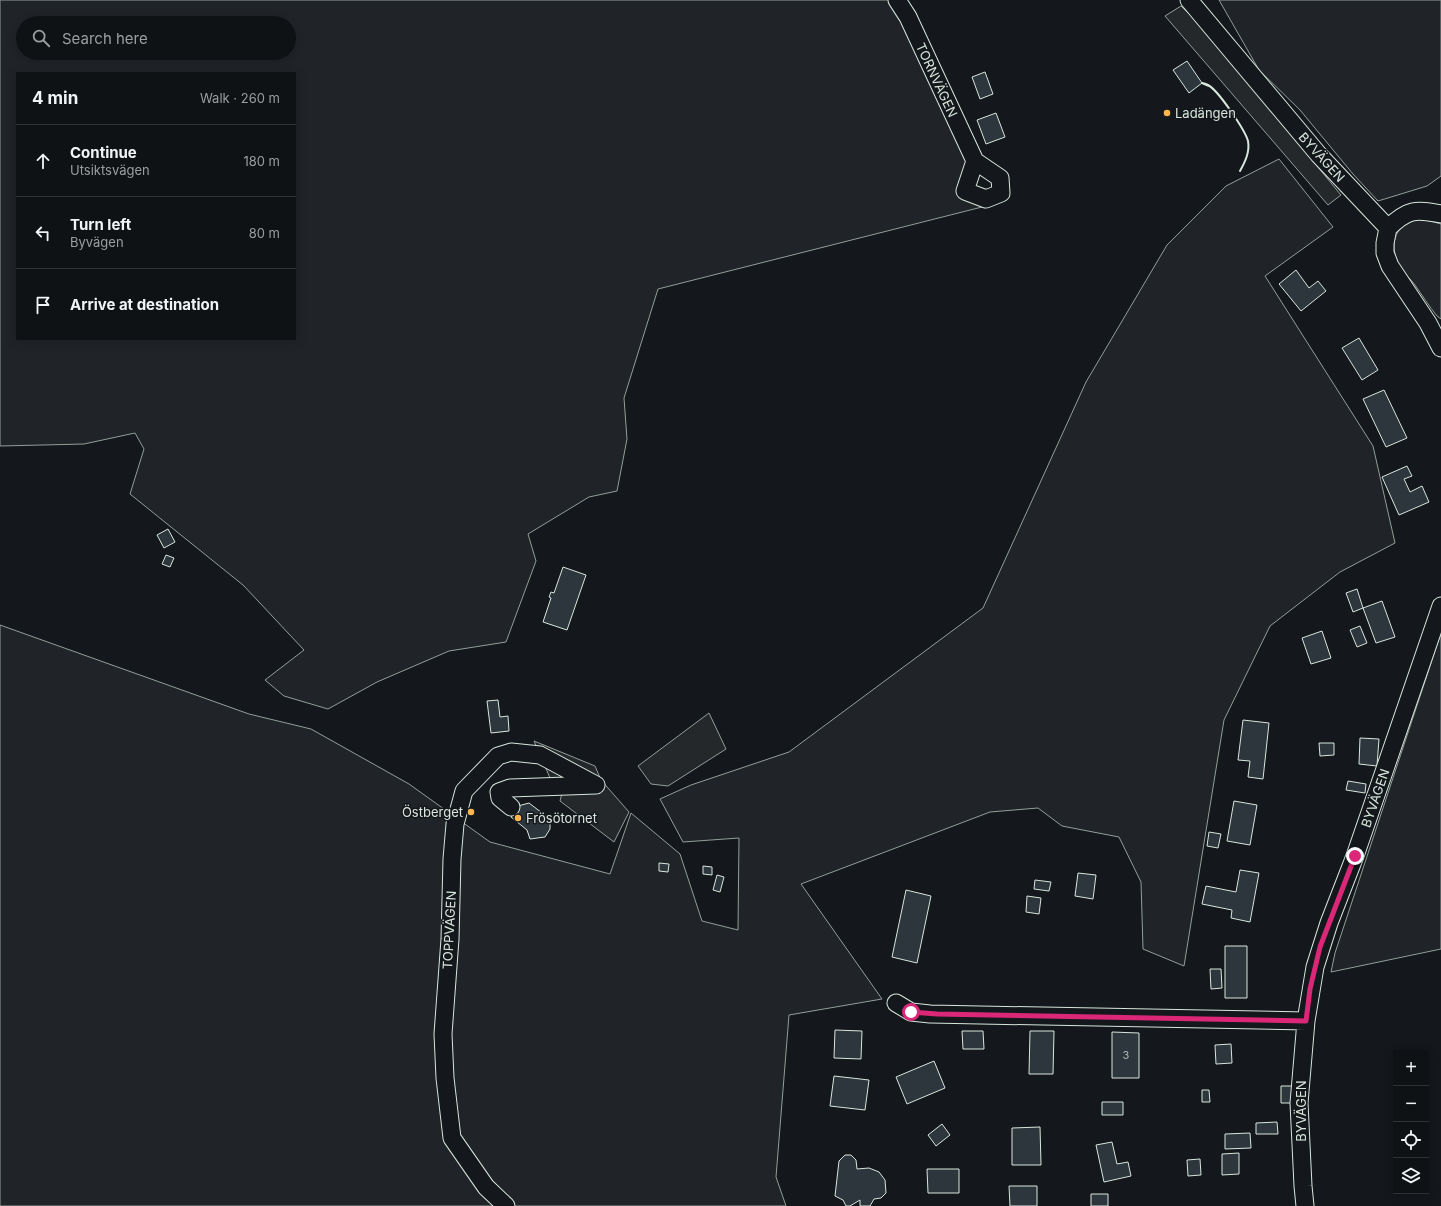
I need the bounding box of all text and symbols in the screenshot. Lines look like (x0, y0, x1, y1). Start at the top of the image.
search box (16, 16, 296, 60)
icon: search (30, 27, 52, 49)
text: Search here (62, 29, 148, 48)
street label: TORNVÄGEN (913, 40, 961, 120)
text: 4 min (32, 88, 78, 108)
text: Walk · 260 m (200, 90, 280, 106)
place label: Ladängen (1175, 105, 1236, 121)
marker: Ladängen (1162, 108, 1172, 118)
street label: BYVÄGEN (1296, 129, 1348, 185)
text: Continue (70, 143, 137, 162)
icon: ahead (32, 150, 54, 172)
text: 180 m (243, 153, 280, 169)
text: Utsiktsvägen (70, 162, 150, 178)
text: Turn left (70, 215, 131, 234)
icon: left (32, 222, 54, 244)
text: 80 m (249, 225, 280, 241)
text: Byvägen (70, 234, 124, 250)
icon: arrive (32, 294, 54, 316)
text: Arrive at destination (70, 295, 219, 314)
street label: BYVÄGEN (1357, 766, 1393, 830)
place label: Östberget (402, 804, 463, 820)
marker: Östberget (466, 807, 476, 817)
place label: Frösötornet (526, 810, 597, 826)
marker: Frösötornet (513, 813, 523, 823)
route end (1346, 847, 1364, 865)
street label: TOPPVÄGEN (439, 890, 459, 970)
route start (902, 1003, 920, 1021)
house number: 3 (1123, 1048, 1130, 1062)
map controls (1393, 1050, 1429, 1194)
button: + (1393, 1050, 1429, 1086)
street label: BYVÄGEN (1293, 1080, 1309, 1142)
button: − (1393, 1086, 1429, 1122)
button: locate (1393, 1122, 1429, 1158)
button: layers (1393, 1158, 1429, 1194)

